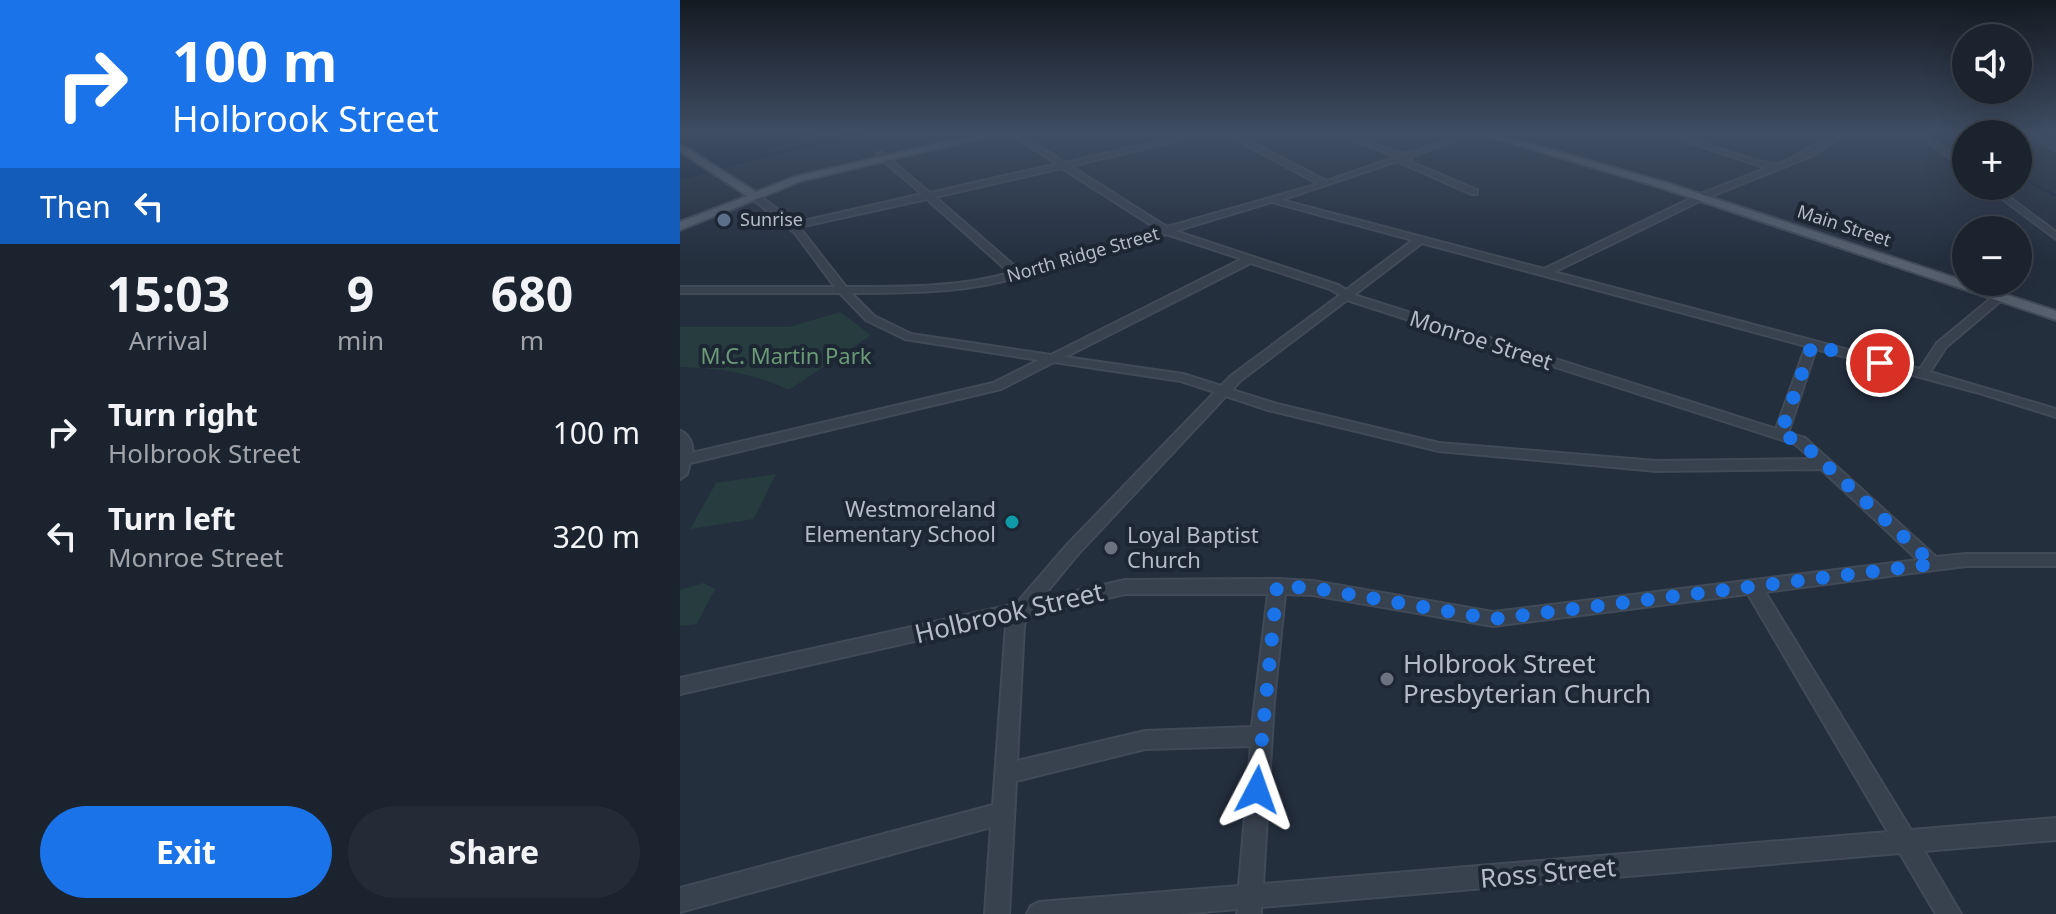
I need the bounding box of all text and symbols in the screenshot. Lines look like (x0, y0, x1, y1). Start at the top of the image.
text: 100 m (172, 22, 337, 98)
map controls (1952, 24, 2032, 296)
button: sound (1952, 24, 2032, 104)
icon: right (40, 32, 144, 136)
text: Holbrook Street (172, 94, 439, 143)
button: + (1952, 120, 2032, 200)
icon: left (127, 184, 171, 228)
text: Then (40, 186, 111, 227)
street label: Main Street (1794, 199, 1895, 252)
place label: Sunrise (740, 207, 803, 231)
marker: Sunrise (715, 211, 733, 229)
button: − (1952, 216, 2032, 296)
street label: North Ridge Street (1004, 221, 1162, 287)
text: 15:03 (107, 261, 230, 326)
text: 9 (347, 261, 374, 326)
text: 680 (491, 261, 573, 326)
street label: Monroe Street (1406, 302, 1557, 376)
text: Arrival (129, 322, 208, 358)
text: min (337, 322, 384, 358)
text: m (520, 322, 544, 358)
pin (1846, 329, 1914, 397)
park label: M.C. Martin Park (700, 340, 872, 370)
icon: arrive (1858, 341, 1902, 385)
text: Turn right (108, 394, 258, 435)
icon: right (40, 410, 84, 454)
text: 100 m (553, 412, 640, 453)
text: Holbrook Street (108, 435, 301, 471)
place label: Westmoreland Elementary School (804, 493, 996, 548)
text: Turn left (108, 498, 236, 539)
marker: Westmoreland Elementary School (1003, 513, 1021, 531)
icon: left (40, 514, 84, 558)
text: 320 m (553, 516, 640, 557)
place label: Loyal Baptist Church (1127, 519, 1259, 574)
text: Monroe Street (108, 539, 283, 575)
marker: Loyal Baptist Church (1102, 539, 1120, 557)
street label: Holbrook Street (911, 573, 1107, 651)
place label: Holbrook Street Presbyterian Church (1403, 645, 1651, 711)
marker: Holbrook Street Presbyterian Church (1378, 670, 1396, 688)
position arrow (1215, 748, 1299, 832)
button: Exit (40, 806, 332, 898)
button: Share (348, 806, 640, 898)
street label: Ross Street (1479, 848, 1617, 896)

